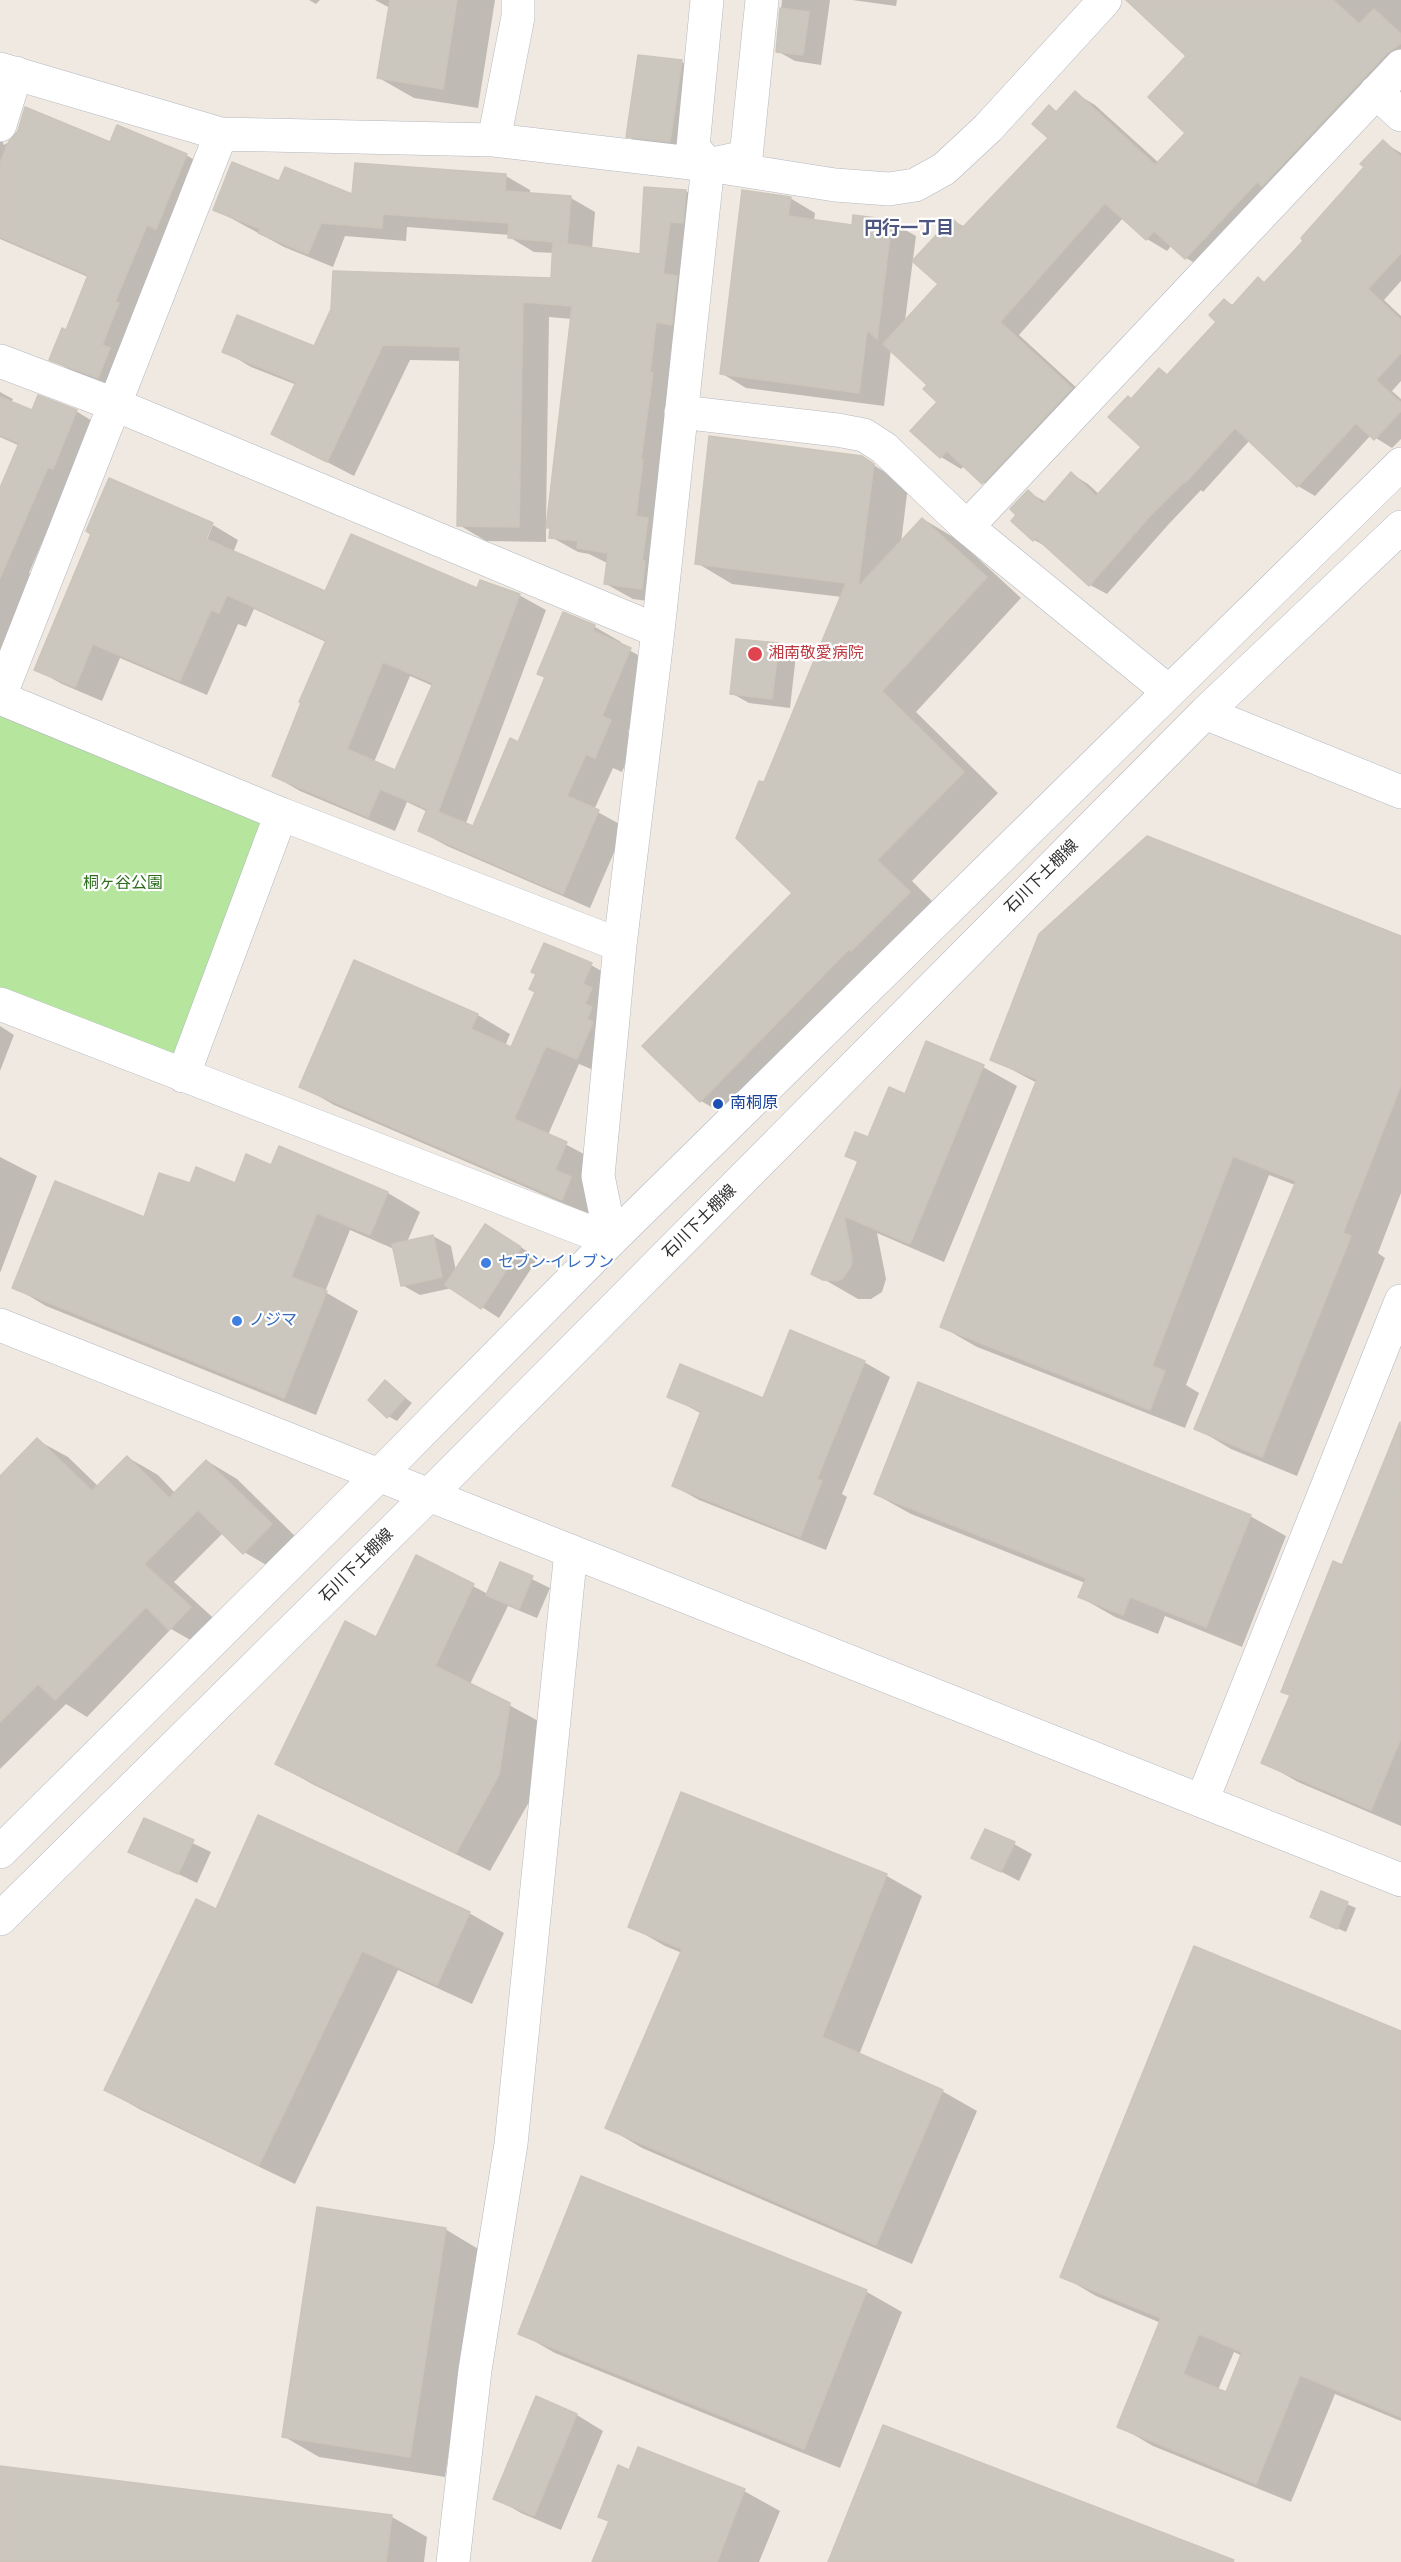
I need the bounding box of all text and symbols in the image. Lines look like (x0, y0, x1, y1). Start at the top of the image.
district label: 円行一丁目 (864, 218, 954, 240)
place label: 湘南敬愛病院 (768, 644, 864, 664)
marker: 湘南敬愛病院 (746, 645, 764, 663)
street label: 石川下土棚線 (1001, 836, 1083, 918)
park label: 桐ヶ谷公園 (83, 874, 163, 894)
place label: 南桐原 (730, 1094, 778, 1114)
marker: 南桐原 (711, 1097, 725, 1111)
street label: 石川下土棚線 (659, 1181, 741, 1263)
place label: セブン-イレブン (498, 1253, 614, 1273)
marker: セブン-イレブン (479, 1256, 493, 1270)
place label: ノジマ (249, 1311, 297, 1331)
marker: ノジマ (230, 1314, 244, 1328)
street label: 石川下土棚線 (316, 1525, 398, 1607)

